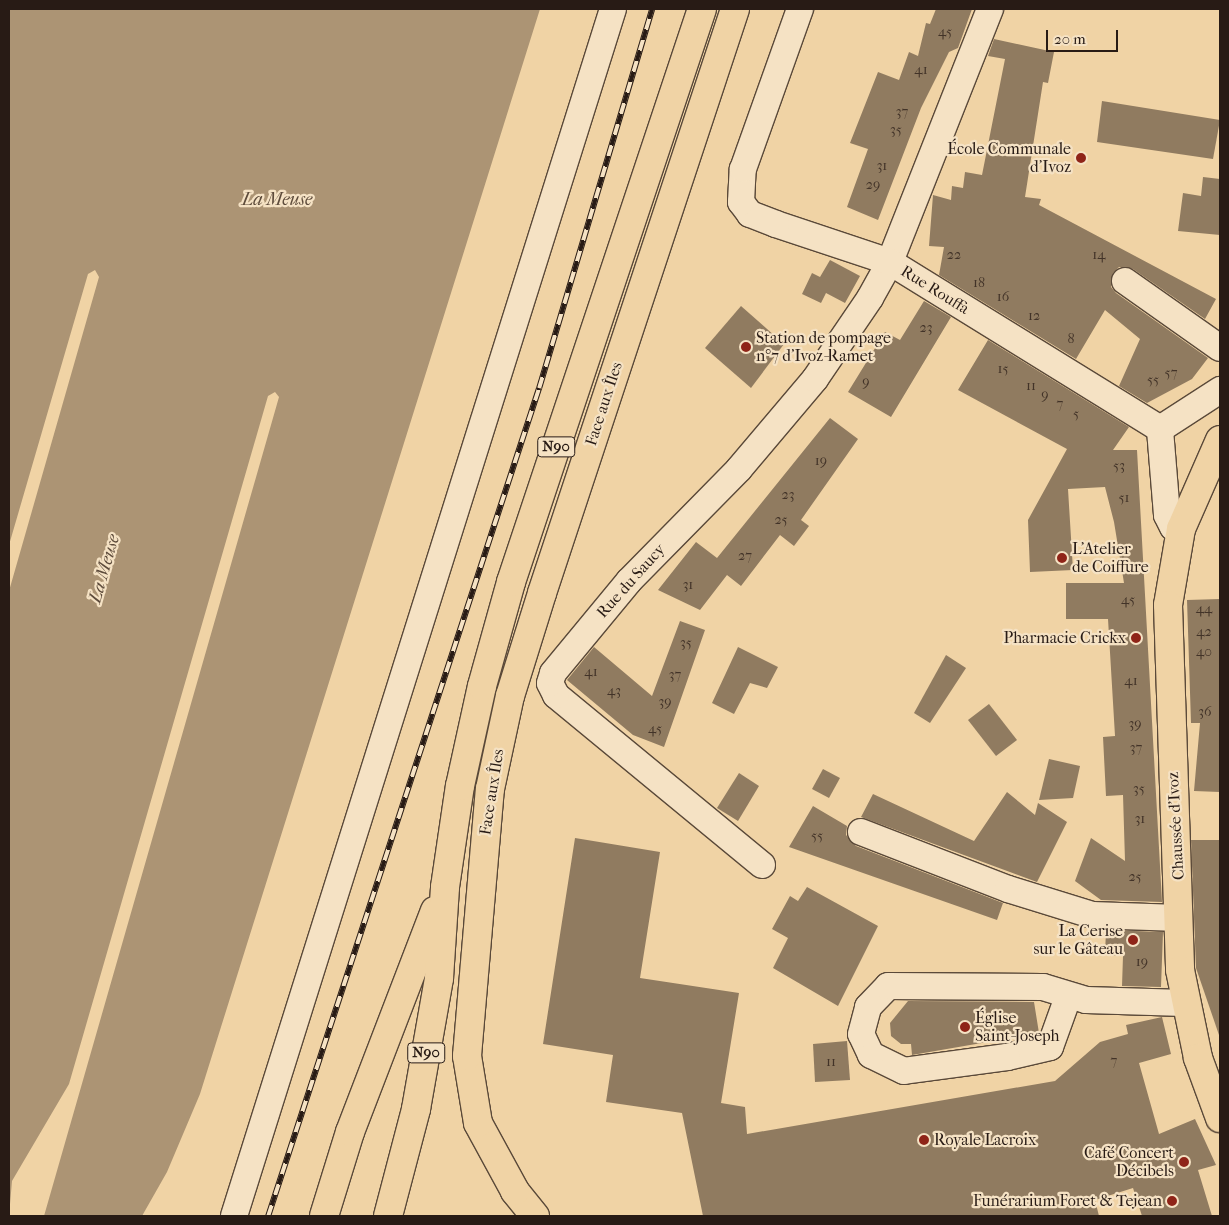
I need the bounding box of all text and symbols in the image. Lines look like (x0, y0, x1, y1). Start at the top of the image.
scale bar (1049, 20, 1122, 52)
house number: 45 (938, 24, 952, 40)
text: 20 m (1054, 30, 1086, 48)
house number: 41 (914, 62, 928, 78)
house number: 37 (896, 104, 908, 120)
house number: 35 (890, 122, 902, 138)
place label: École Communale d'Ivoz (947, 139, 1071, 177)
marker: École Communale d'Ivoz (1075, 152, 1087, 164)
house number: 31 (877, 158, 887, 174)
house number: 29 (866, 177, 880, 193)
water label: La Meuse (242, 189, 312, 211)
house number: 22 (947, 247, 961, 263)
house number: 14 (1092, 247, 1106, 263)
street label: Rue Rouffa (897, 261, 973, 319)
house number: 18 (973, 275, 985, 291)
house number: 16 (997, 289, 1009, 305)
house number: 12 (1028, 308, 1040, 324)
house number: 23 (920, 320, 932, 336)
place label: Station de pompage n°7 d'Ivoz-Ramet (756, 328, 891, 366)
house number: 8 (1067, 331, 1075, 347)
marker: Station de pompage n°7 d'Ivoz-Ramet (740, 341, 752, 353)
street label: Face aux Îles (581, 360, 627, 448)
house number: 15 (998, 361, 1008, 377)
house number: 57 (1165, 365, 1177, 381)
house number: 55 (1147, 372, 1159, 388)
house number: 9 (862, 374, 870, 390)
house number: 11 (1026, 378, 1036, 394)
house number: 9 (1041, 387, 1049, 403)
house number: 7 (1057, 396, 1063, 412)
house number: 5 (1073, 406, 1079, 422)
road number: N90 (536, 434, 576, 460)
house number: 19 (815, 453, 827, 469)
house number: 53 (1113, 458, 1125, 474)
house number: 23 (782, 487, 794, 503)
house number: 51 (1118, 490, 1130, 506)
house number: 25 (774, 512, 788, 528)
water label: La Meuse (85, 532, 125, 606)
place label: L'Atelier de Coiffure (1072, 539, 1149, 577)
street label: Rue du Saucy (593, 540, 669, 622)
house number: 27 (738, 548, 752, 564)
marker: L'Atelier de Coiffure (1056, 552, 1068, 564)
house number: 31 (683, 577, 693, 593)
house number: 45 (1121, 592, 1135, 608)
house number: 44 (1196, 601, 1212, 617)
house number: 42 (1196, 624, 1212, 640)
place label: Pharmacie Crickx (1003, 628, 1126, 648)
marker: Pharmacie Crickx (1130, 632, 1142, 644)
house number: 35 (680, 635, 692, 651)
house number: 40 (1196, 644, 1212, 660)
house number: 41 (584, 664, 598, 680)
house number: 37 (669, 667, 681, 683)
house number: 41 (1124, 673, 1138, 689)
house number: 43 (607, 683, 621, 699)
house number: 39 (658, 694, 672, 710)
house number: 36 (1198, 704, 1212, 720)
house number: 39 (1128, 716, 1142, 732)
house number: 45 (648, 721, 662, 737)
house number: 37 (1130, 740, 1142, 756)
street label: Face aux Îles (476, 748, 508, 836)
street label: Chaussée d'Ivoz (1164, 772, 1188, 880)
house number: 35 (1133, 781, 1145, 797)
house number: 31 (1135, 811, 1145, 827)
house number: 55 (811, 828, 823, 844)
house number: 25 (1128, 869, 1142, 885)
place label: La Cerise sur le Gâteau (1033, 921, 1123, 959)
marker: La Cerise sur le Gâteau (1127, 934, 1139, 946)
house number: 19 (1136, 954, 1148, 970)
place label: Église Saint-Joseph (975, 1008, 1060, 1046)
marker: Église Saint-Joseph (959, 1021, 971, 1033)
road number: N90 (406, 1040, 446, 1066)
house number: 7 (1111, 1053, 1117, 1069)
house number: 11 (826, 1054, 836, 1070)
place label: Royale Lacroix (934, 1130, 1036, 1150)
marker: Royale Lacroix (918, 1134, 930, 1146)
place label: Café Concert Décibels (1084, 1143, 1174, 1181)
marker: Café Concert Décibels (1178, 1156, 1190, 1168)
place label: Funérarium Foret & Tejean (973, 1191, 1162, 1211)
marker: Funérarium Foret & Tejean (1166, 1195, 1178, 1207)

